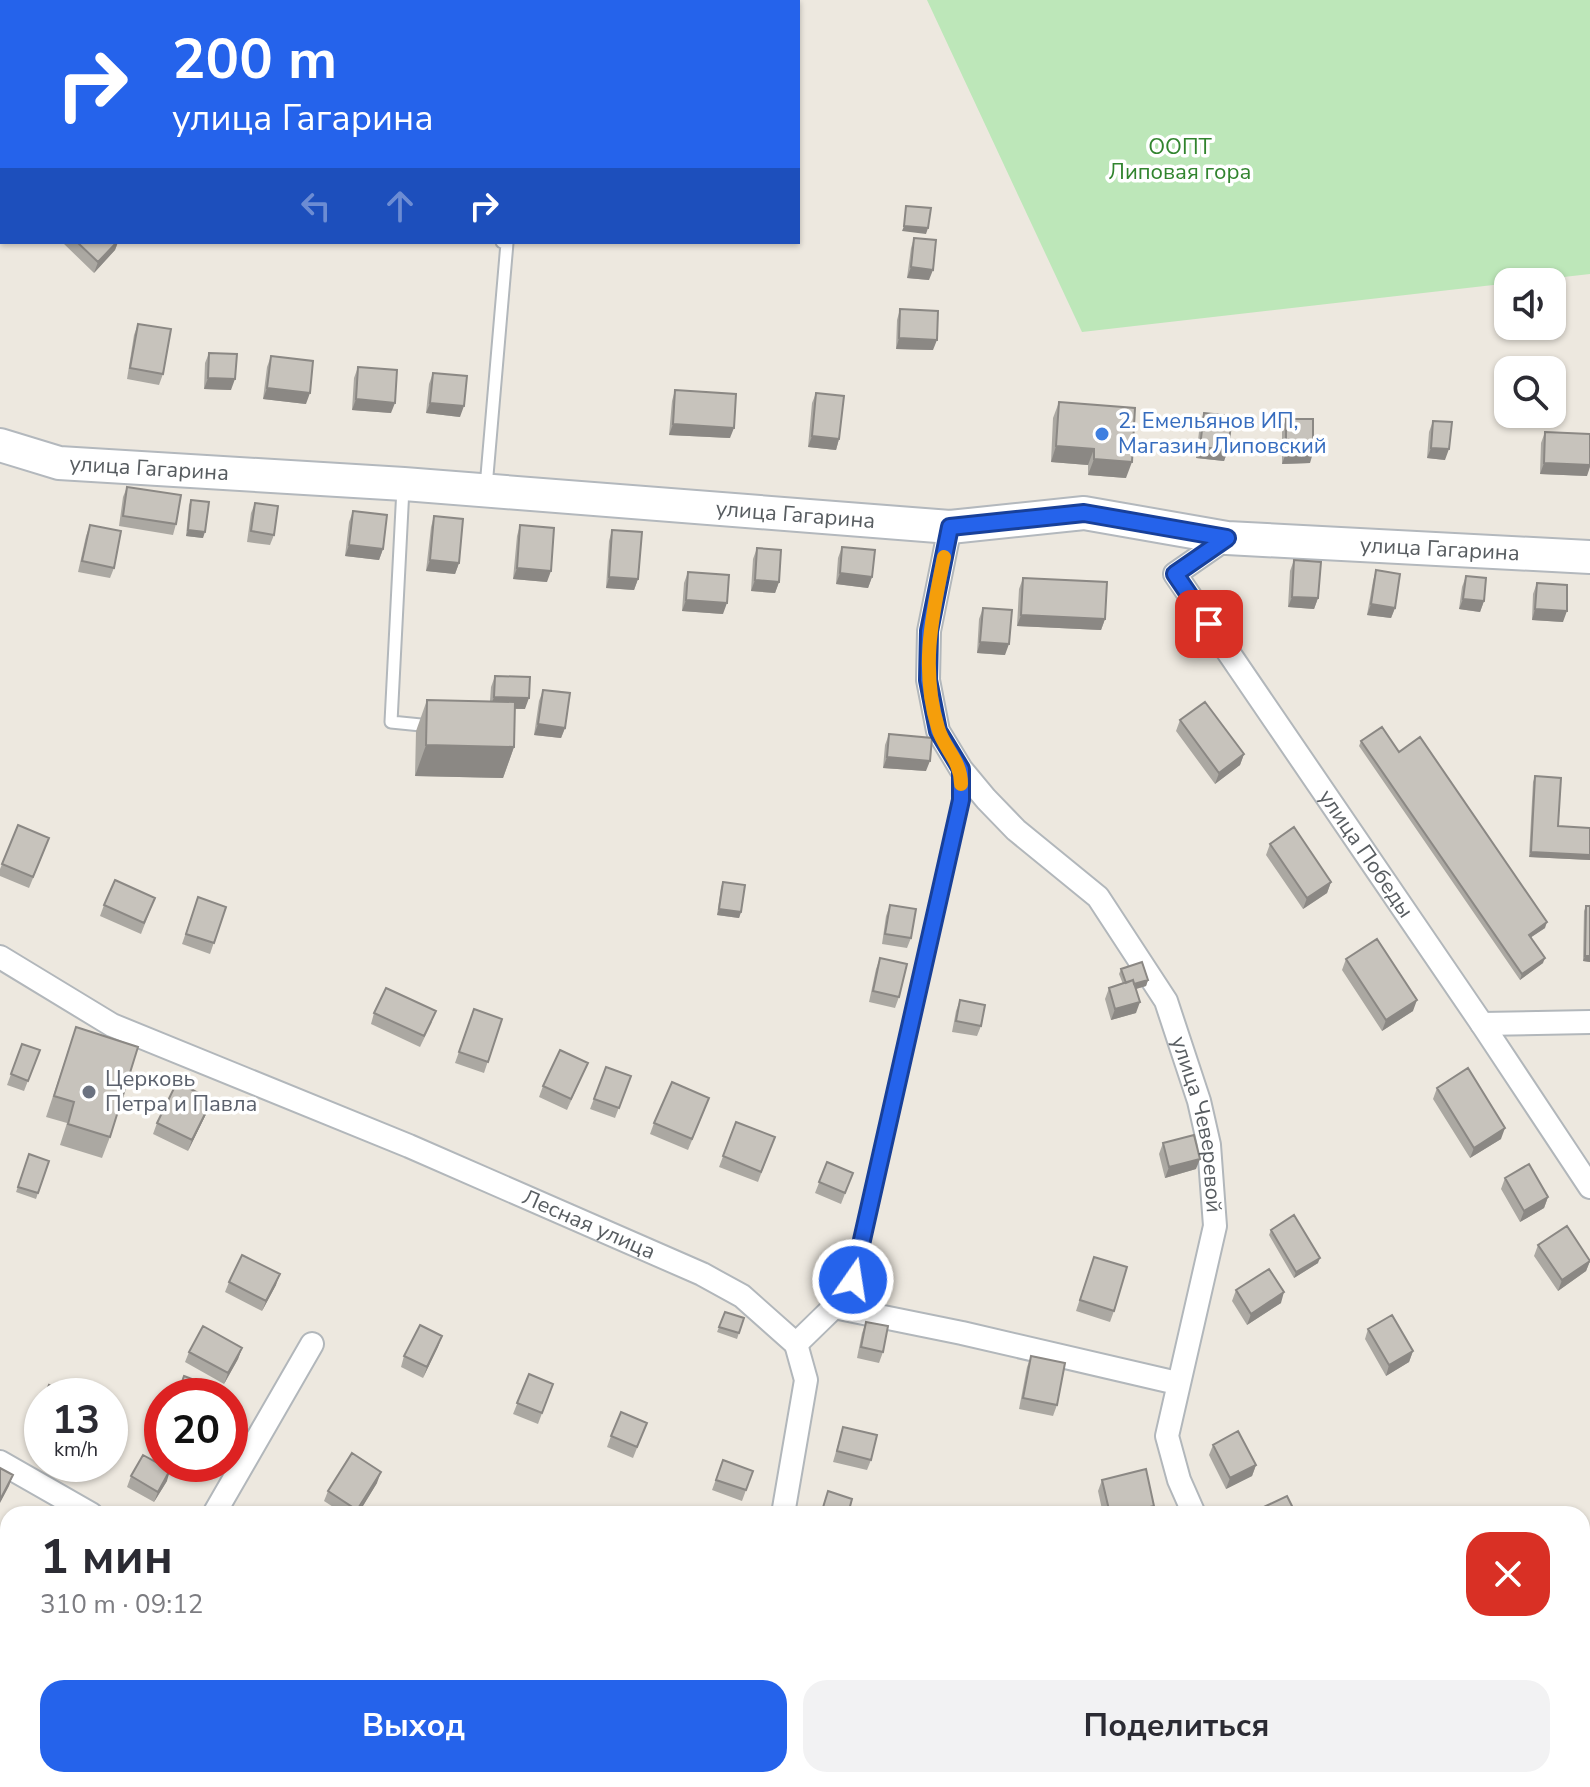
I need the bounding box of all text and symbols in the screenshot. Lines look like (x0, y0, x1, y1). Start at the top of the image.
text: 200 m (172, 21, 337, 98)
icon: right (40, 32, 144, 136)
text: улица Гагарина (172, 94, 434, 143)
park label: ООПТ Липовая гора (1109, 132, 1251, 187)
icon: left (294, 184, 338, 228)
icon: ahead (378, 184, 422, 228)
icon: right (462, 184, 506, 228)
map controls (1494, 268, 1566, 428)
button: sound (1494, 268, 1566, 340)
button: search (1494, 356, 1566, 428)
place label: 2. Емельянов ИП, Магазин Липовский (1118, 406, 1327, 461)
marker: 2. Емельянов ИП, Магазин Липовский (1093, 425, 1111, 443)
street label: улица Гагарина (68, 449, 230, 488)
street label: улица Гагарина (715, 494, 876, 536)
street label: улица Гагарина (1359, 530, 1520, 568)
pin (1175, 590, 1243, 658)
icon: arrive (1187, 602, 1231, 646)
street label: улица Победы (1311, 784, 1420, 924)
street label: улица Чеверевой (1164, 1032, 1229, 1214)
place label: Церковь Петра и Павла (105, 1064, 257, 1119)
marker: Церковь Петра и Павла (80, 1083, 98, 1101)
street label: Лесная улица (518, 1182, 660, 1267)
position arrow (811, 1238, 895, 1322)
speed limit sign: 20 (144, 1378, 248, 1482)
text: 13 (52, 1393, 100, 1447)
text: km/h (54, 1436, 98, 1463)
text: 1 мин (40, 1524, 173, 1590)
button: close (1466, 1532, 1550, 1616)
text: 310 m · 09:12 (40, 1587, 203, 1622)
button: Выход (40, 1680, 787, 1772)
button: Поделиться (803, 1680, 1550, 1772)

